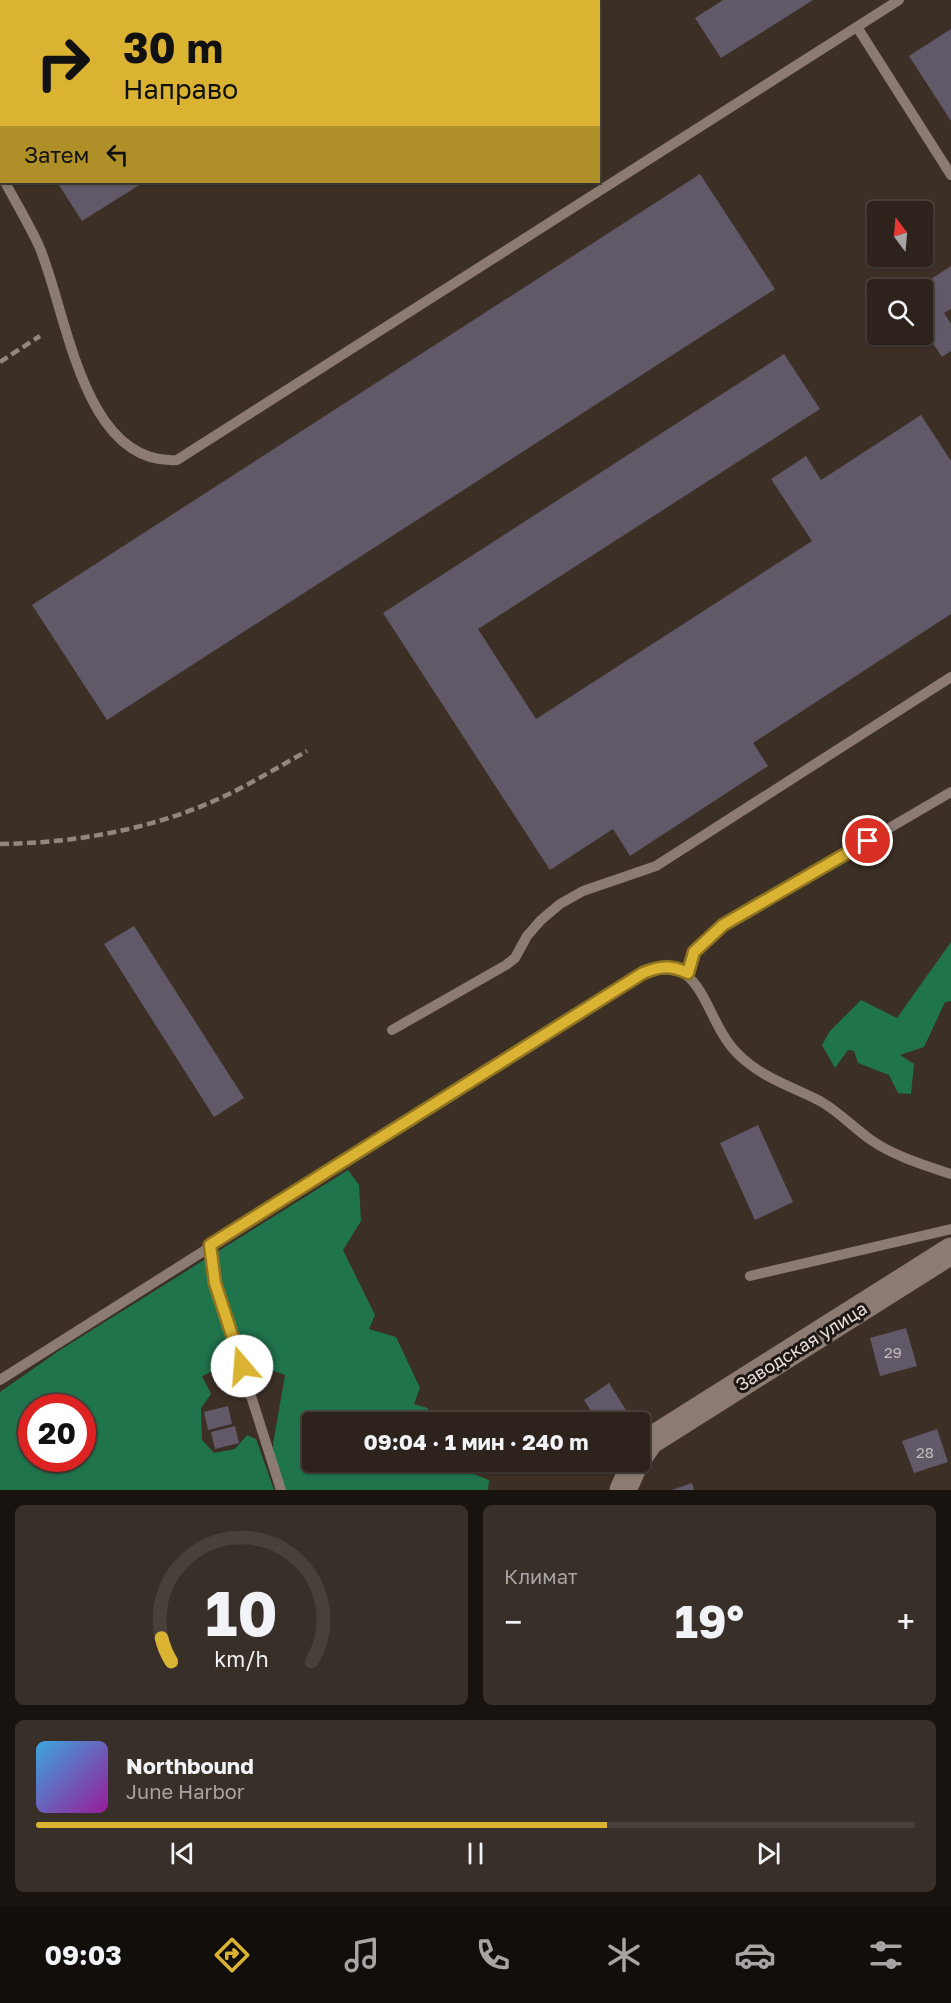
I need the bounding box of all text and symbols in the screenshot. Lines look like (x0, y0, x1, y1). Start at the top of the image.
text: 30 m (123, 22, 223, 72)
icon: right (24, 24, 102, 102)
text: Направо (123, 73, 238, 105)
icon: left (101, 138, 134, 171)
text: Затем (24, 141, 89, 168)
north arrow (867, 201, 933, 267)
map controls (867, 201, 933, 345)
button: search (867, 279, 933, 345)
pin (842, 815, 893, 866)
icon: arrive (851, 824, 884, 857)
street label: Заводская улица (731, 1297, 871, 1395)
position arrow (210, 1334, 274, 1398)
house number: 29 (884, 1343, 902, 1361)
speed limit sign: 20 (18, 1394, 96, 1472)
text: 09:04 · 1 мин · 240 m (363, 1428, 589, 1455)
house number: 28 (916, 1443, 934, 1461)
text: Климат (504, 1564, 578, 1588)
text: 10 (205, 1575, 278, 1650)
text: 19° (675, 1594, 744, 1648)
text: − (504, 1602, 522, 1641)
text: + (897, 1602, 915, 1641)
text: km/h (214, 1646, 269, 1672)
text: Northbound (126, 1752, 254, 1779)
text: June Harbor (126, 1779, 245, 1803)
icon: previous (166, 1837, 199, 1870)
icon: pause (459, 1837, 492, 1870)
icon: next (752, 1837, 785, 1870)
icon: directions (211, 1934, 253, 1976)
icon: music (341, 1934, 383, 1976)
icon: phone (472, 1934, 514, 1976)
icon: climate (603, 1934, 645, 1976)
icon: car (734, 1934, 776, 1976)
icon: filters (865, 1934, 907, 1976)
text: 09:03 (44, 1939, 122, 1971)

